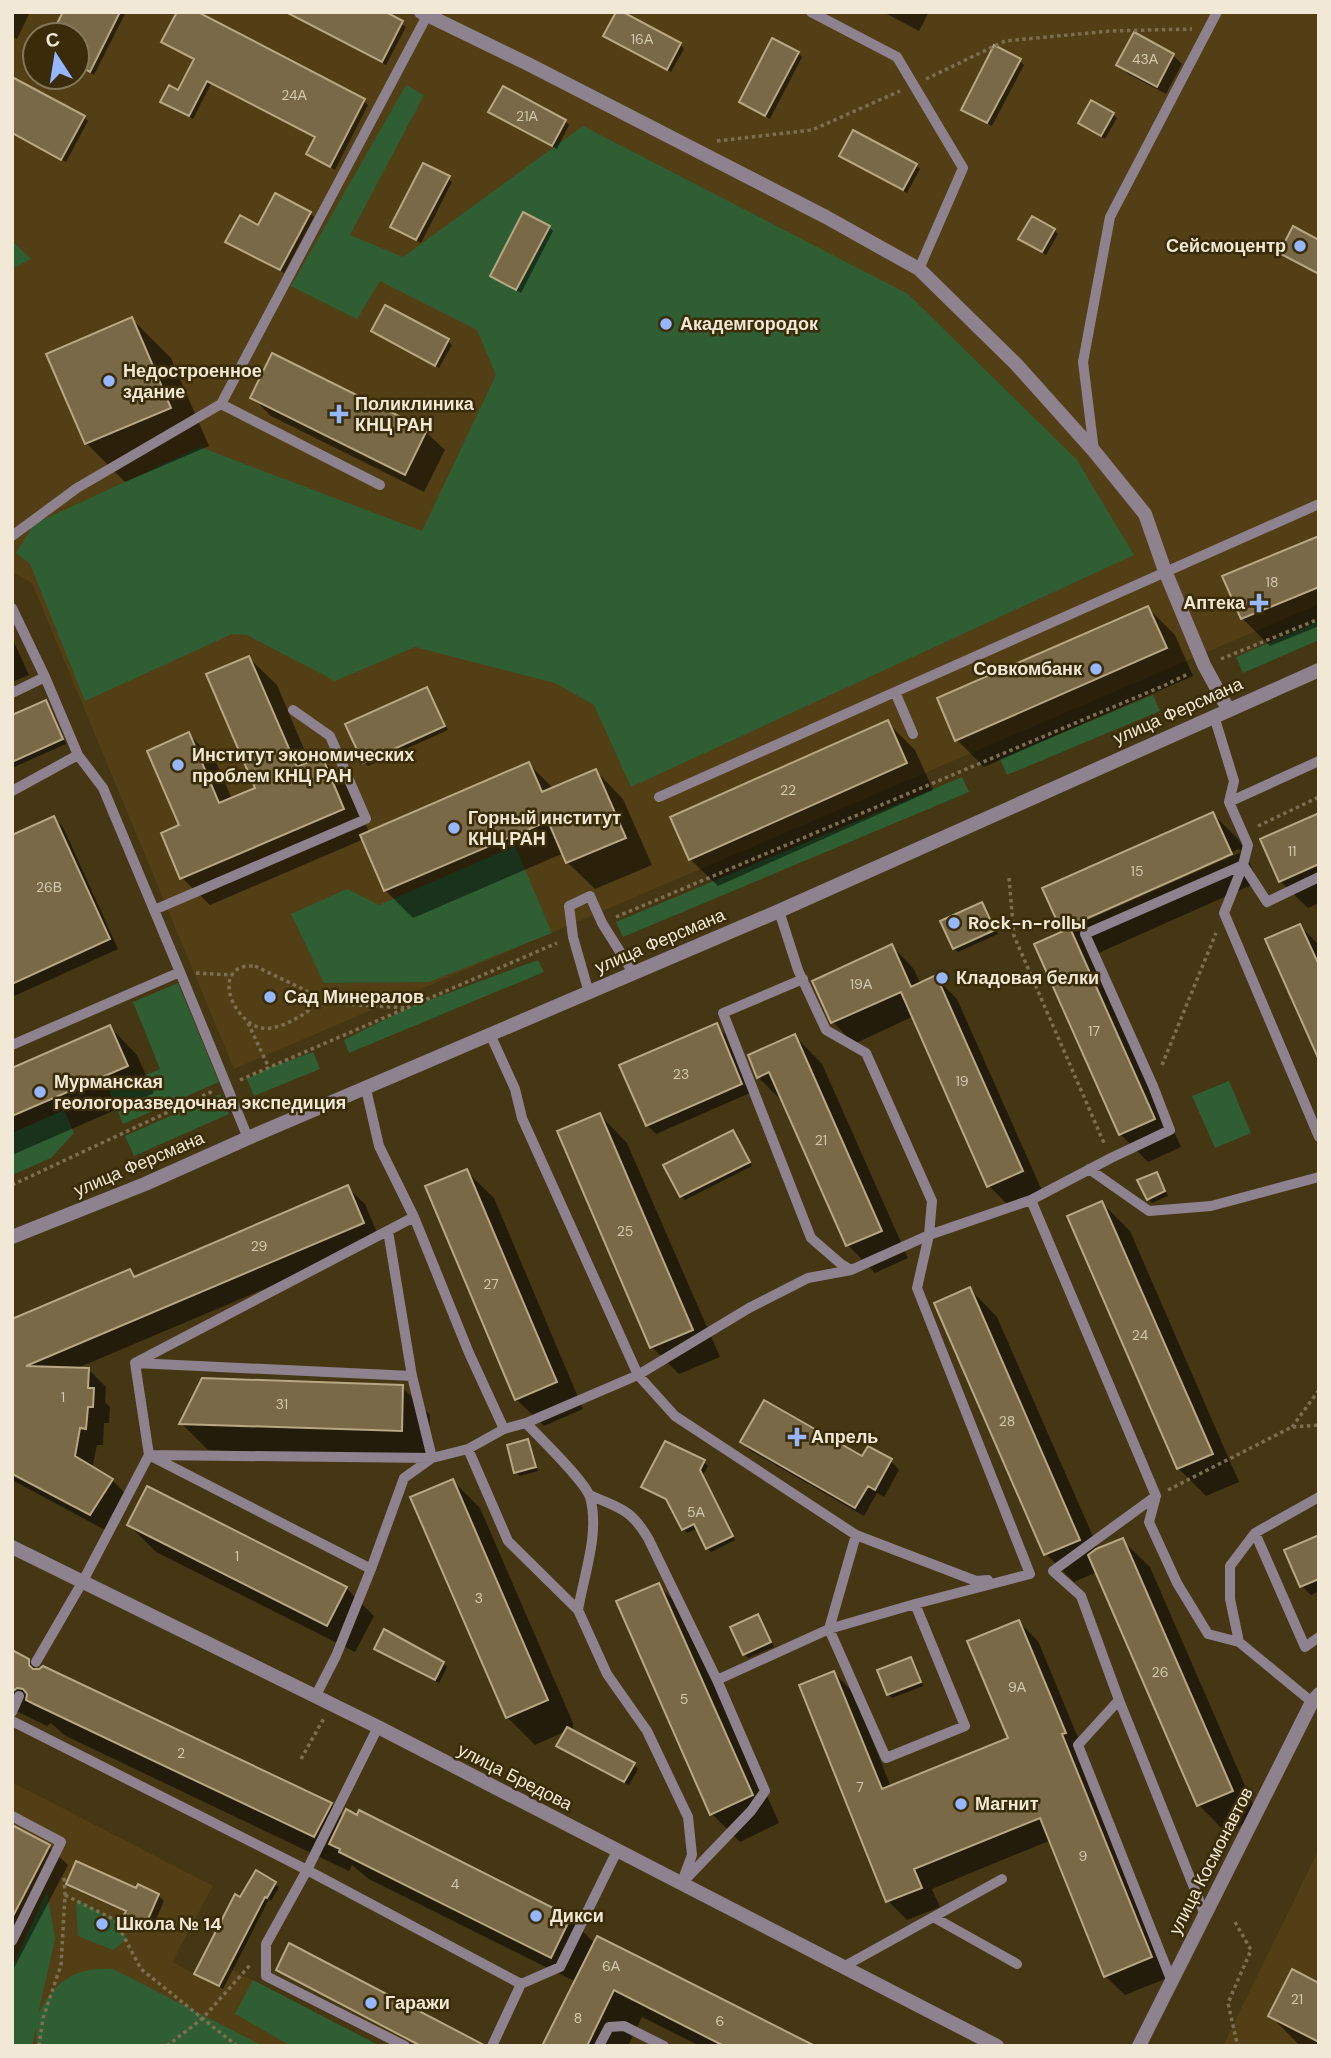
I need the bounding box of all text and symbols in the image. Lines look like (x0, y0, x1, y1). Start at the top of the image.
north arrow (21, 21, 91, 91)
text: С (43, 26, 62, 54)
house number: 16А (631, 30, 654, 48)
house number: 43А (1132, 50, 1159, 68)
house number: 24А (281, 86, 307, 104)
house number: 21А (516, 107, 539, 125)
place label: Сейсмоцентр (1166, 234, 1286, 258)
marker: Сейсмоцентр (1292, 238, 1308, 254)
place label: Академгородок (680, 312, 819, 336)
marker: Академгородок (658, 316, 674, 332)
place label: Недостроенное здание (123, 359, 262, 404)
marker: Недостроенное здание (101, 373, 117, 389)
place label: Поликлиника КНЦ РАН (355, 392, 475, 437)
marker: Поликлиника КНЦ РАН (329, 404, 349, 424)
house number: 18 (1266, 573, 1278, 591)
place label: Аптека (1183, 591, 1246, 615)
marker: Аптека (1251, 595, 1267, 611)
place label: Совкомбанк (973, 657, 1083, 681)
marker: Совкомбанк (1088, 661, 1104, 677)
street label: улица Ферсмана (1109, 671, 1247, 750)
place label: Институт экономических проблем КНЦ РАН (192, 743, 414, 788)
marker: Институт экономических проблем КНЦ РАН (170, 757, 186, 773)
house number: 22 (780, 781, 796, 799)
place label: Горный институт КНЦ РАН (468, 806, 621, 851)
marker: Горный институт КНЦ РАН (446, 820, 462, 836)
house number: 11 (1288, 842, 1296, 860)
house number: 15 (1131, 862, 1143, 880)
house number: 26В (36, 878, 62, 896)
street label: улица Ферсмана (591, 902, 730, 979)
place label: Rock-n-rollы (968, 911, 1086, 935)
marker: Rock-n-rollы (946, 915, 962, 931)
place label: Кладовая белки (956, 966, 1099, 990)
marker: Кладовая белки (934, 970, 950, 986)
house number: 19А (850, 975, 873, 993)
place label: Сад Минералов (284, 985, 424, 1009)
marker: Сад Минералов (262, 989, 278, 1005)
house number: 17 (1088, 1022, 1100, 1040)
house number: 23 (673, 1065, 689, 1083)
place label: Мурманская геологоразведочная экспедиция (54, 1070, 346, 1115)
house number: 19 (955, 1072, 969, 1090)
marker: Мурманская геологоразведочная экспедиция (32, 1084, 48, 1100)
street label: улица Ферсмана (70, 1125, 209, 1202)
house number: 21 (815, 1131, 827, 1149)
house number: 25 (617, 1222, 633, 1240)
house number: 29 (251, 1237, 268, 1255)
house number: 27 (483, 1275, 499, 1293)
house number: 24 (1132, 1326, 1149, 1344)
house number: 1 (61, 1388, 65, 1406)
house number: 31 (276, 1395, 288, 1413)
house number: 28 (999, 1412, 1015, 1430)
place label: Апрель (811, 1425, 878, 1449)
marker: Апрель (789, 1429, 805, 1445)
house number: 5А (687, 1503, 706, 1521)
house number: 1 (235, 1547, 239, 1565)
house number: 3 (475, 1589, 483, 1607)
house number: 26 (1152, 1663, 1168, 1681)
house number: 9А (1008, 1678, 1027, 1696)
house number: 5 (680, 1690, 688, 1708)
street label: улица Бредова (454, 1738, 577, 1817)
house number: 2 (177, 1744, 185, 1762)
house number: 7 (856, 1778, 864, 1796)
street label: улица Космонавтов (1163, 1783, 1259, 1939)
place label: Магнит (975, 1792, 1039, 1816)
marker: Магнит (953, 1796, 969, 1812)
house number: 9 (1079, 1847, 1088, 1865)
house number: 4 (451, 1875, 460, 1893)
place label: Дикси (550, 1904, 604, 1928)
marker: Дикси (528, 1908, 544, 1924)
place label: Школа № 14 (116, 1912, 222, 1936)
marker: Школа № 14 (94, 1916, 110, 1932)
house number: 6А (602, 1957, 621, 1975)
house number: 21 (1291, 1990, 1303, 2008)
place label: Гаражи (385, 1991, 450, 2015)
marker: Гаражи (363, 1995, 379, 2011)
house number: 8 (574, 2009, 582, 2027)
house number: 6 (716, 2012, 724, 2030)

